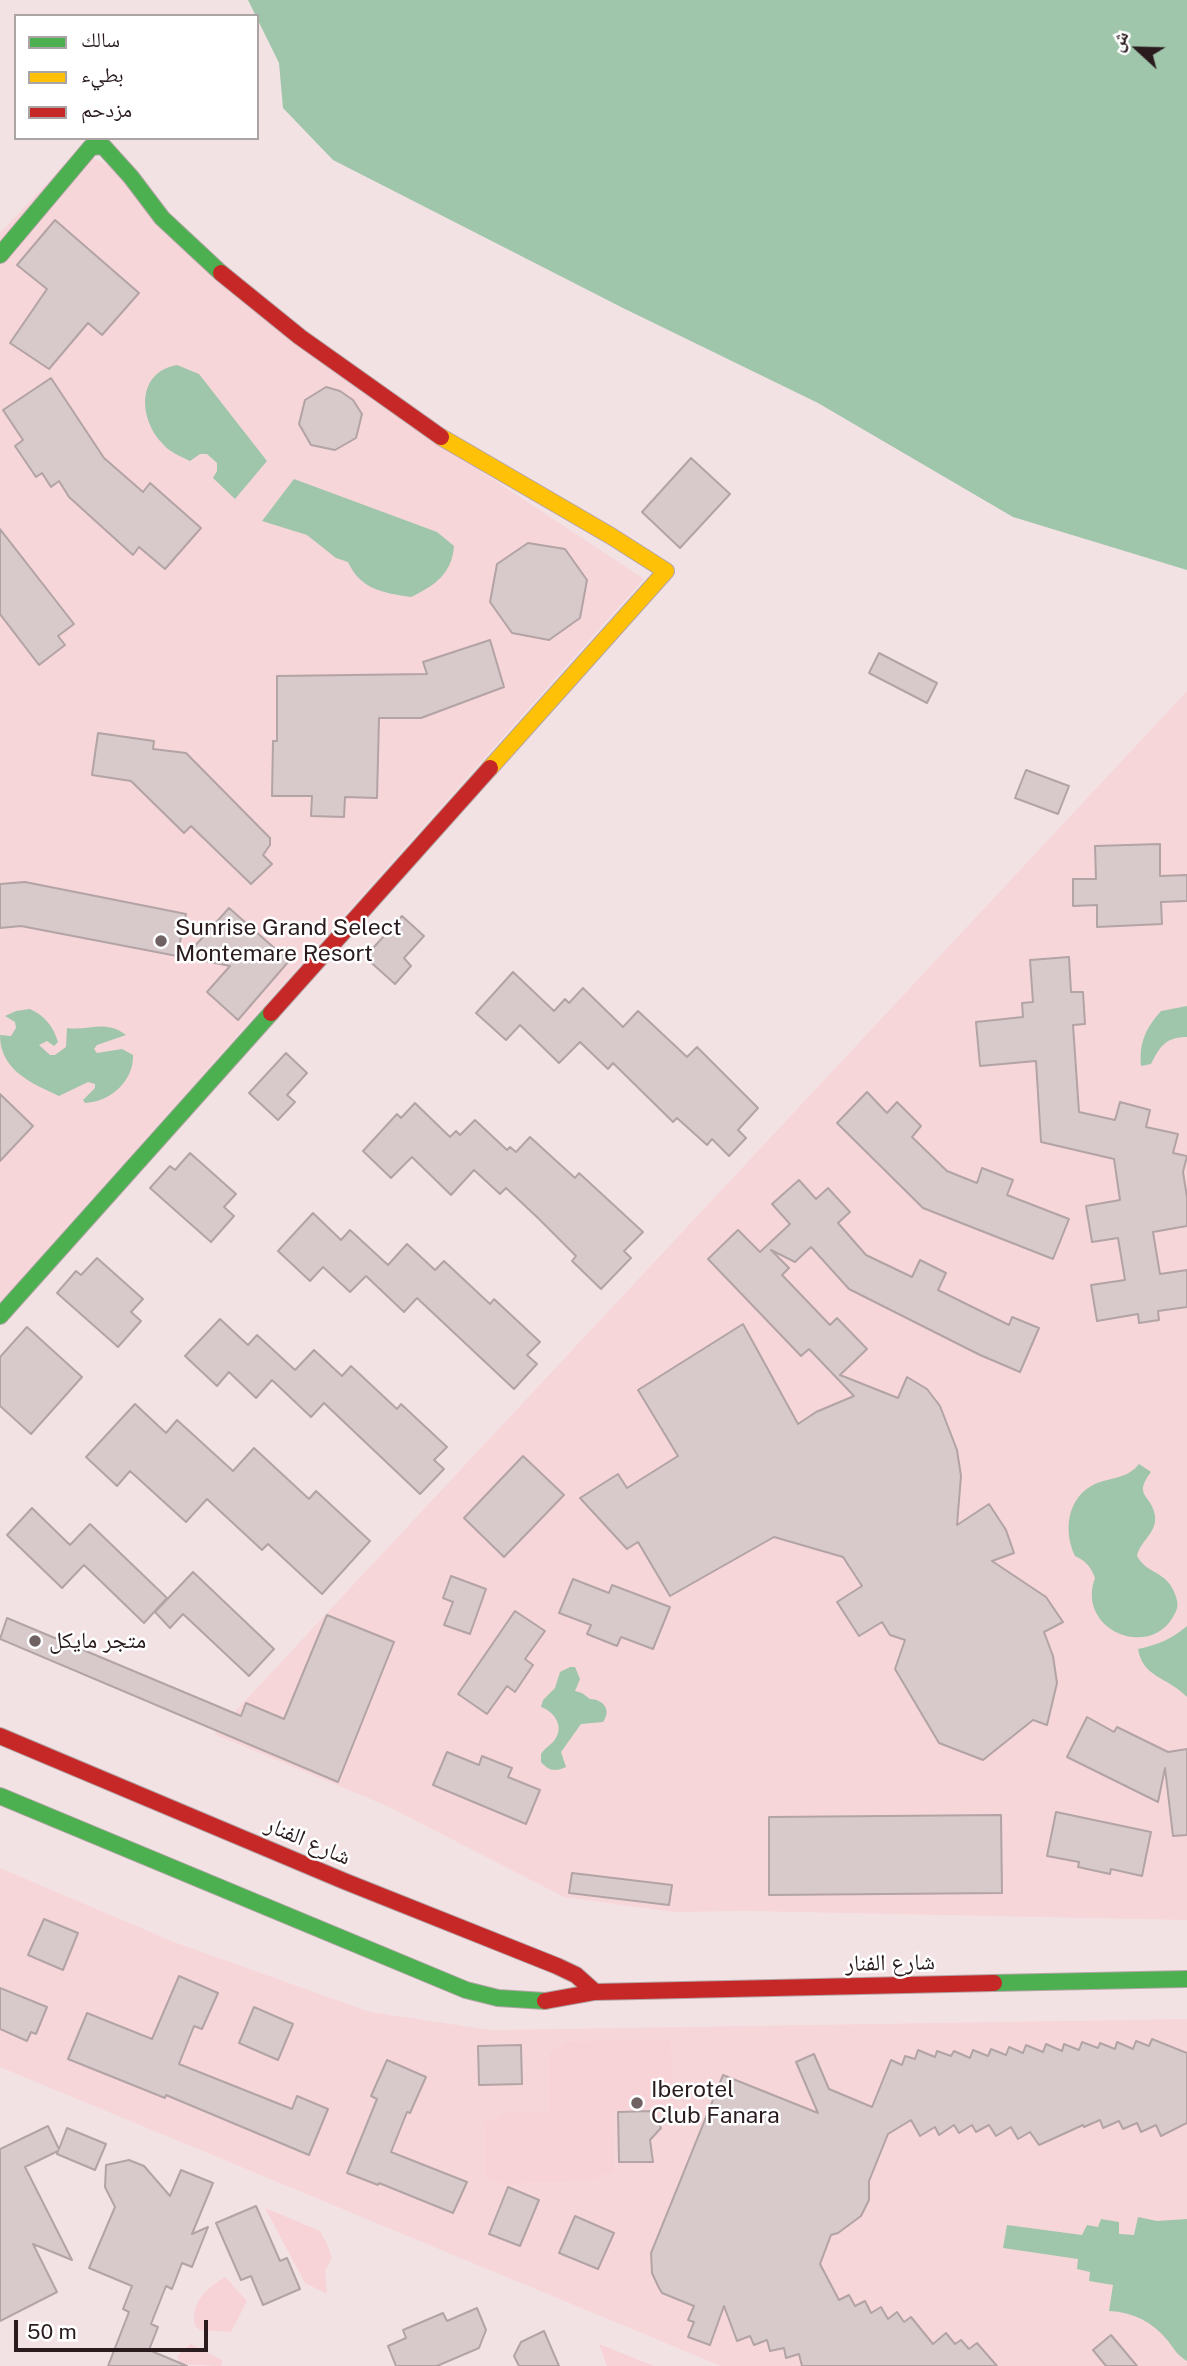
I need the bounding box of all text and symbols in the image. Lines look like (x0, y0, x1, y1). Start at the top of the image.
legend (14, 14, 259, 140)
north arrow (1103, 14, 1173, 84)
text: سالك (81, 27, 120, 52)
text: ش (1105, 28, 1133, 55)
text: بطيء (81, 62, 124, 87)
text: مزدحم (81, 97, 132, 122)
place label: Sunrise Grand Select Montemare Resort (175, 914, 402, 968)
marker: Sunrise Grand Select Montemare Resort (153, 933, 169, 949)
place label: متجر مايكل (49, 1627, 146, 1655)
marker: متجر مايكل (27, 1633, 43, 1649)
street label: شارع الفنار (261, 1811, 355, 1871)
street label: شارع الفنار (845, 1948, 935, 1978)
place label: Iberotel Club Fanara (651, 2076, 780, 2130)
marker: Iberotel Club Fanara (629, 2095, 645, 2111)
scale bar (18, 2306, 212, 2350)
text: 50 m (27, 2319, 77, 2344)

